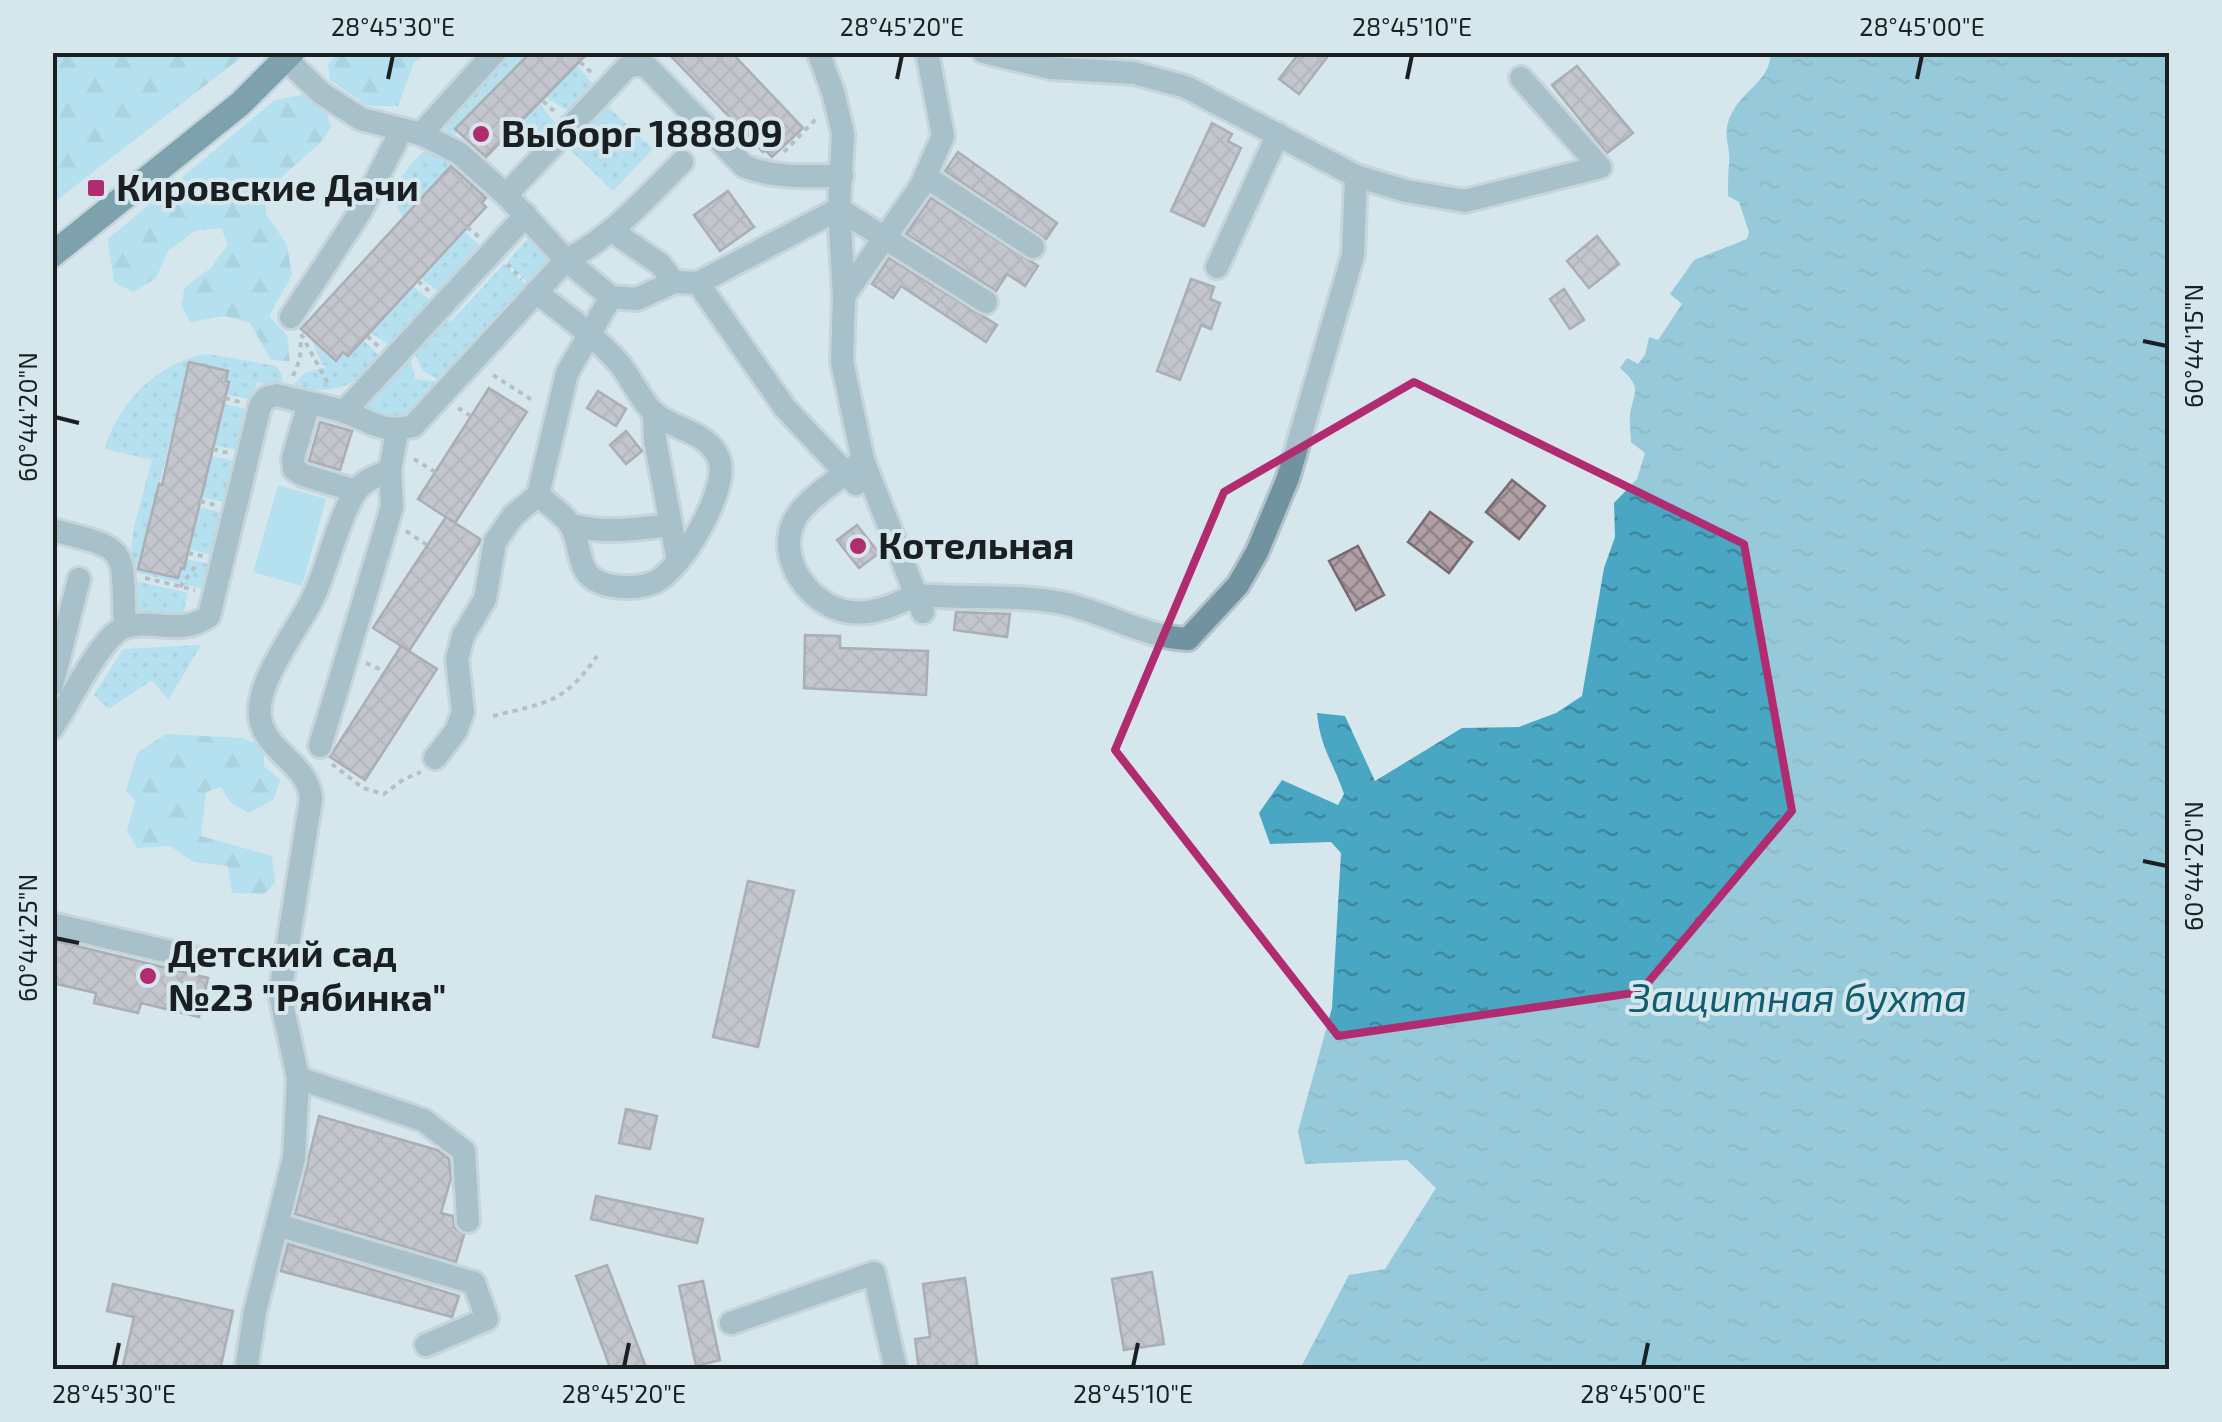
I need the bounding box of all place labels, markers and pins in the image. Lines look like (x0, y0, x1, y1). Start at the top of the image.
place label: Выборг 188809 (501, 109, 783, 155)
marker: Выборг 188809 (470, 123, 492, 145)
place label: Кировские Дачи (116, 163, 419, 209)
marker: Кировские Дачи (85, 177, 107, 199)
place label: Котельная (878, 521, 1074, 567)
marker: Котельная (847, 535, 869, 557)
place label: Детский сад №23 "Рябинка" (168, 929, 446, 1019)
marker: Детский сад №23 "Рябинка" (137, 965, 159, 987)

